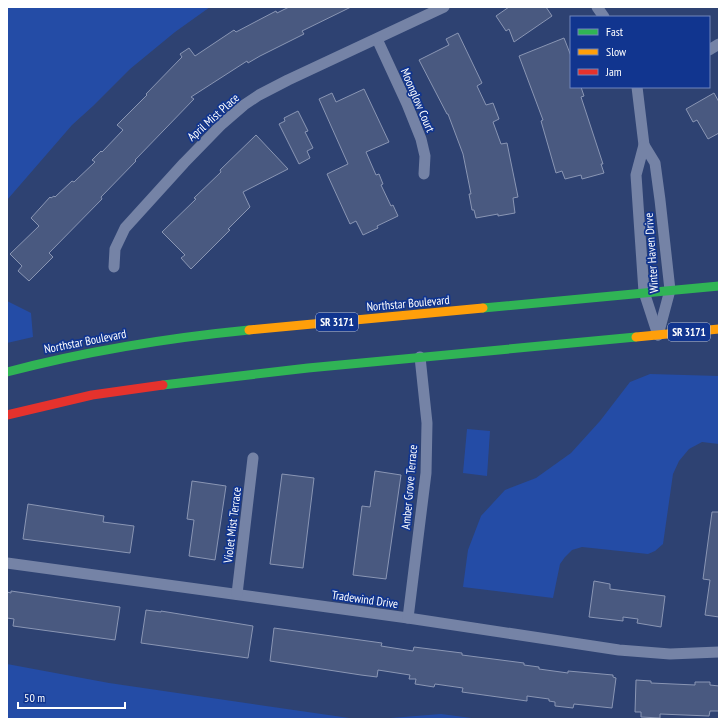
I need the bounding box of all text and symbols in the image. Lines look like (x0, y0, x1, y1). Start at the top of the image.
legend (570, 16, 710, 88)
text: Fast (606, 24, 624, 39)
text: Slow (606, 44, 627, 59)
text: Jam (605, 64, 622, 79)
street label: Moonglow Court (398, 66, 438, 135)
street label: April Mist Place (184, 90, 242, 144)
street label: Winter Haven Drive (641, 212, 661, 294)
street label: Northstar Boulevard (366, 292, 450, 314)
road number: SR 3171 (316, 313, 358, 331)
road number: SR 3171 (668, 323, 710, 341)
street label: Northstar Boulevard (43, 326, 127, 356)
street label: Amber Grove Terrace (398, 444, 420, 530)
street label: Violet Mist Terrace (220, 486, 244, 565)
street label: Tradewind Drive (331, 587, 399, 611)
scale bar (18, 684, 125, 710)
text: 50 m (24, 690, 45, 705)

